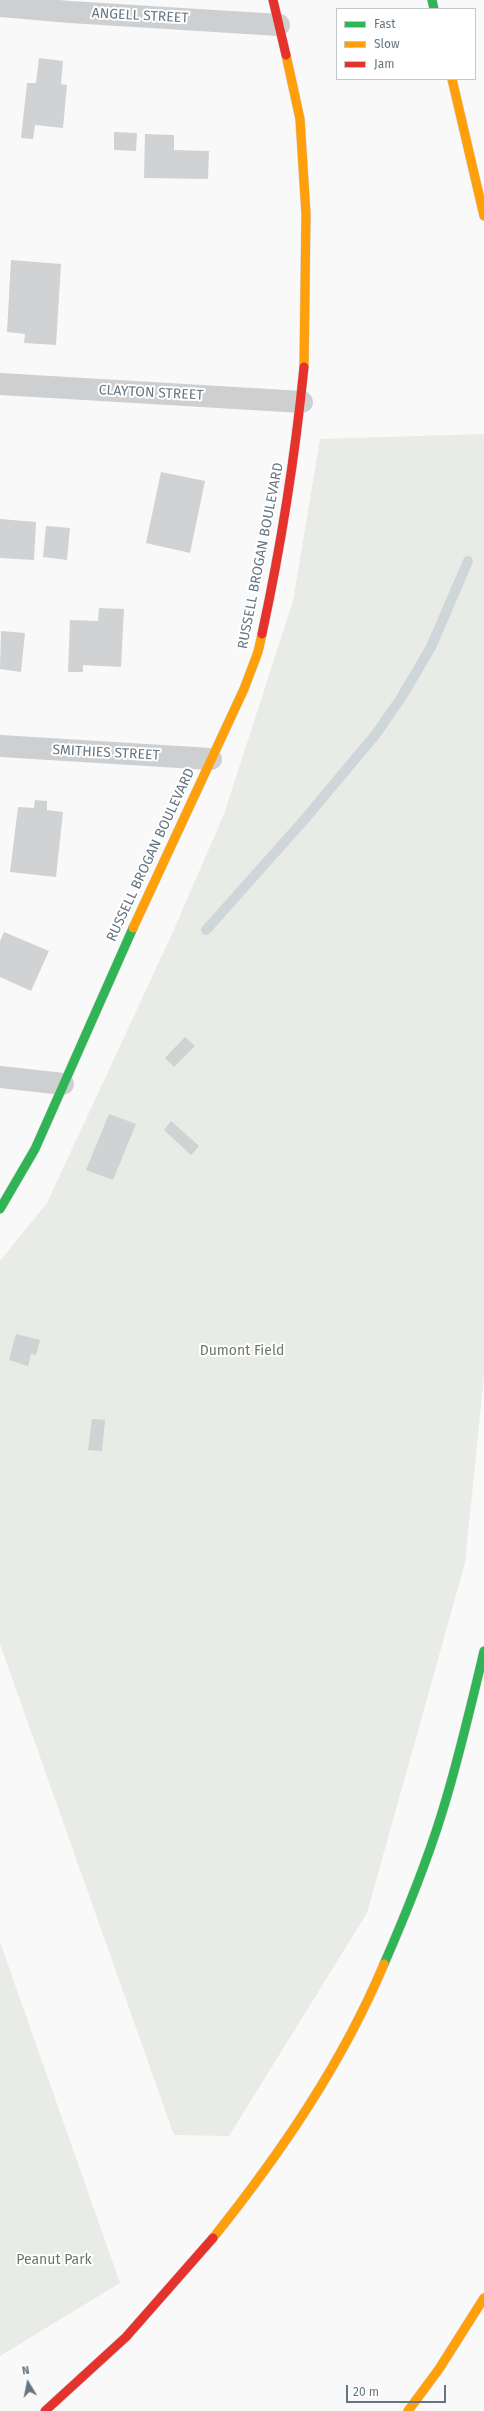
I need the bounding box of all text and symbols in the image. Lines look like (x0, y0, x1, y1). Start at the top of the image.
street label: ANGELL STREET (91, 5, 189, 27)
legend (336, 8, 476, 80)
text: Fast (374, 17, 396, 31)
text: Slow (374, 37, 400, 51)
text: Jam (374, 57, 394, 71)
street label: CLAYTON STREET (98, 382, 204, 404)
street label: RUSSELL BROGAN BOULEVARD (235, 461, 287, 651)
street label: SMITHIES STREET (52, 742, 160, 764)
street label: RUSSELL BROGAN BOULEVARD (103, 766, 199, 944)
park label: Dumont Field (200, 1343, 284, 1359)
park label: Peanut Park (16, 2252, 92, 2268)
north arrow (8, 2363, 48, 2403)
text: N (21, 2364, 31, 2378)
scale bar (348, 2377, 448, 2403)
text: 20 m (353, 2385, 379, 2399)

